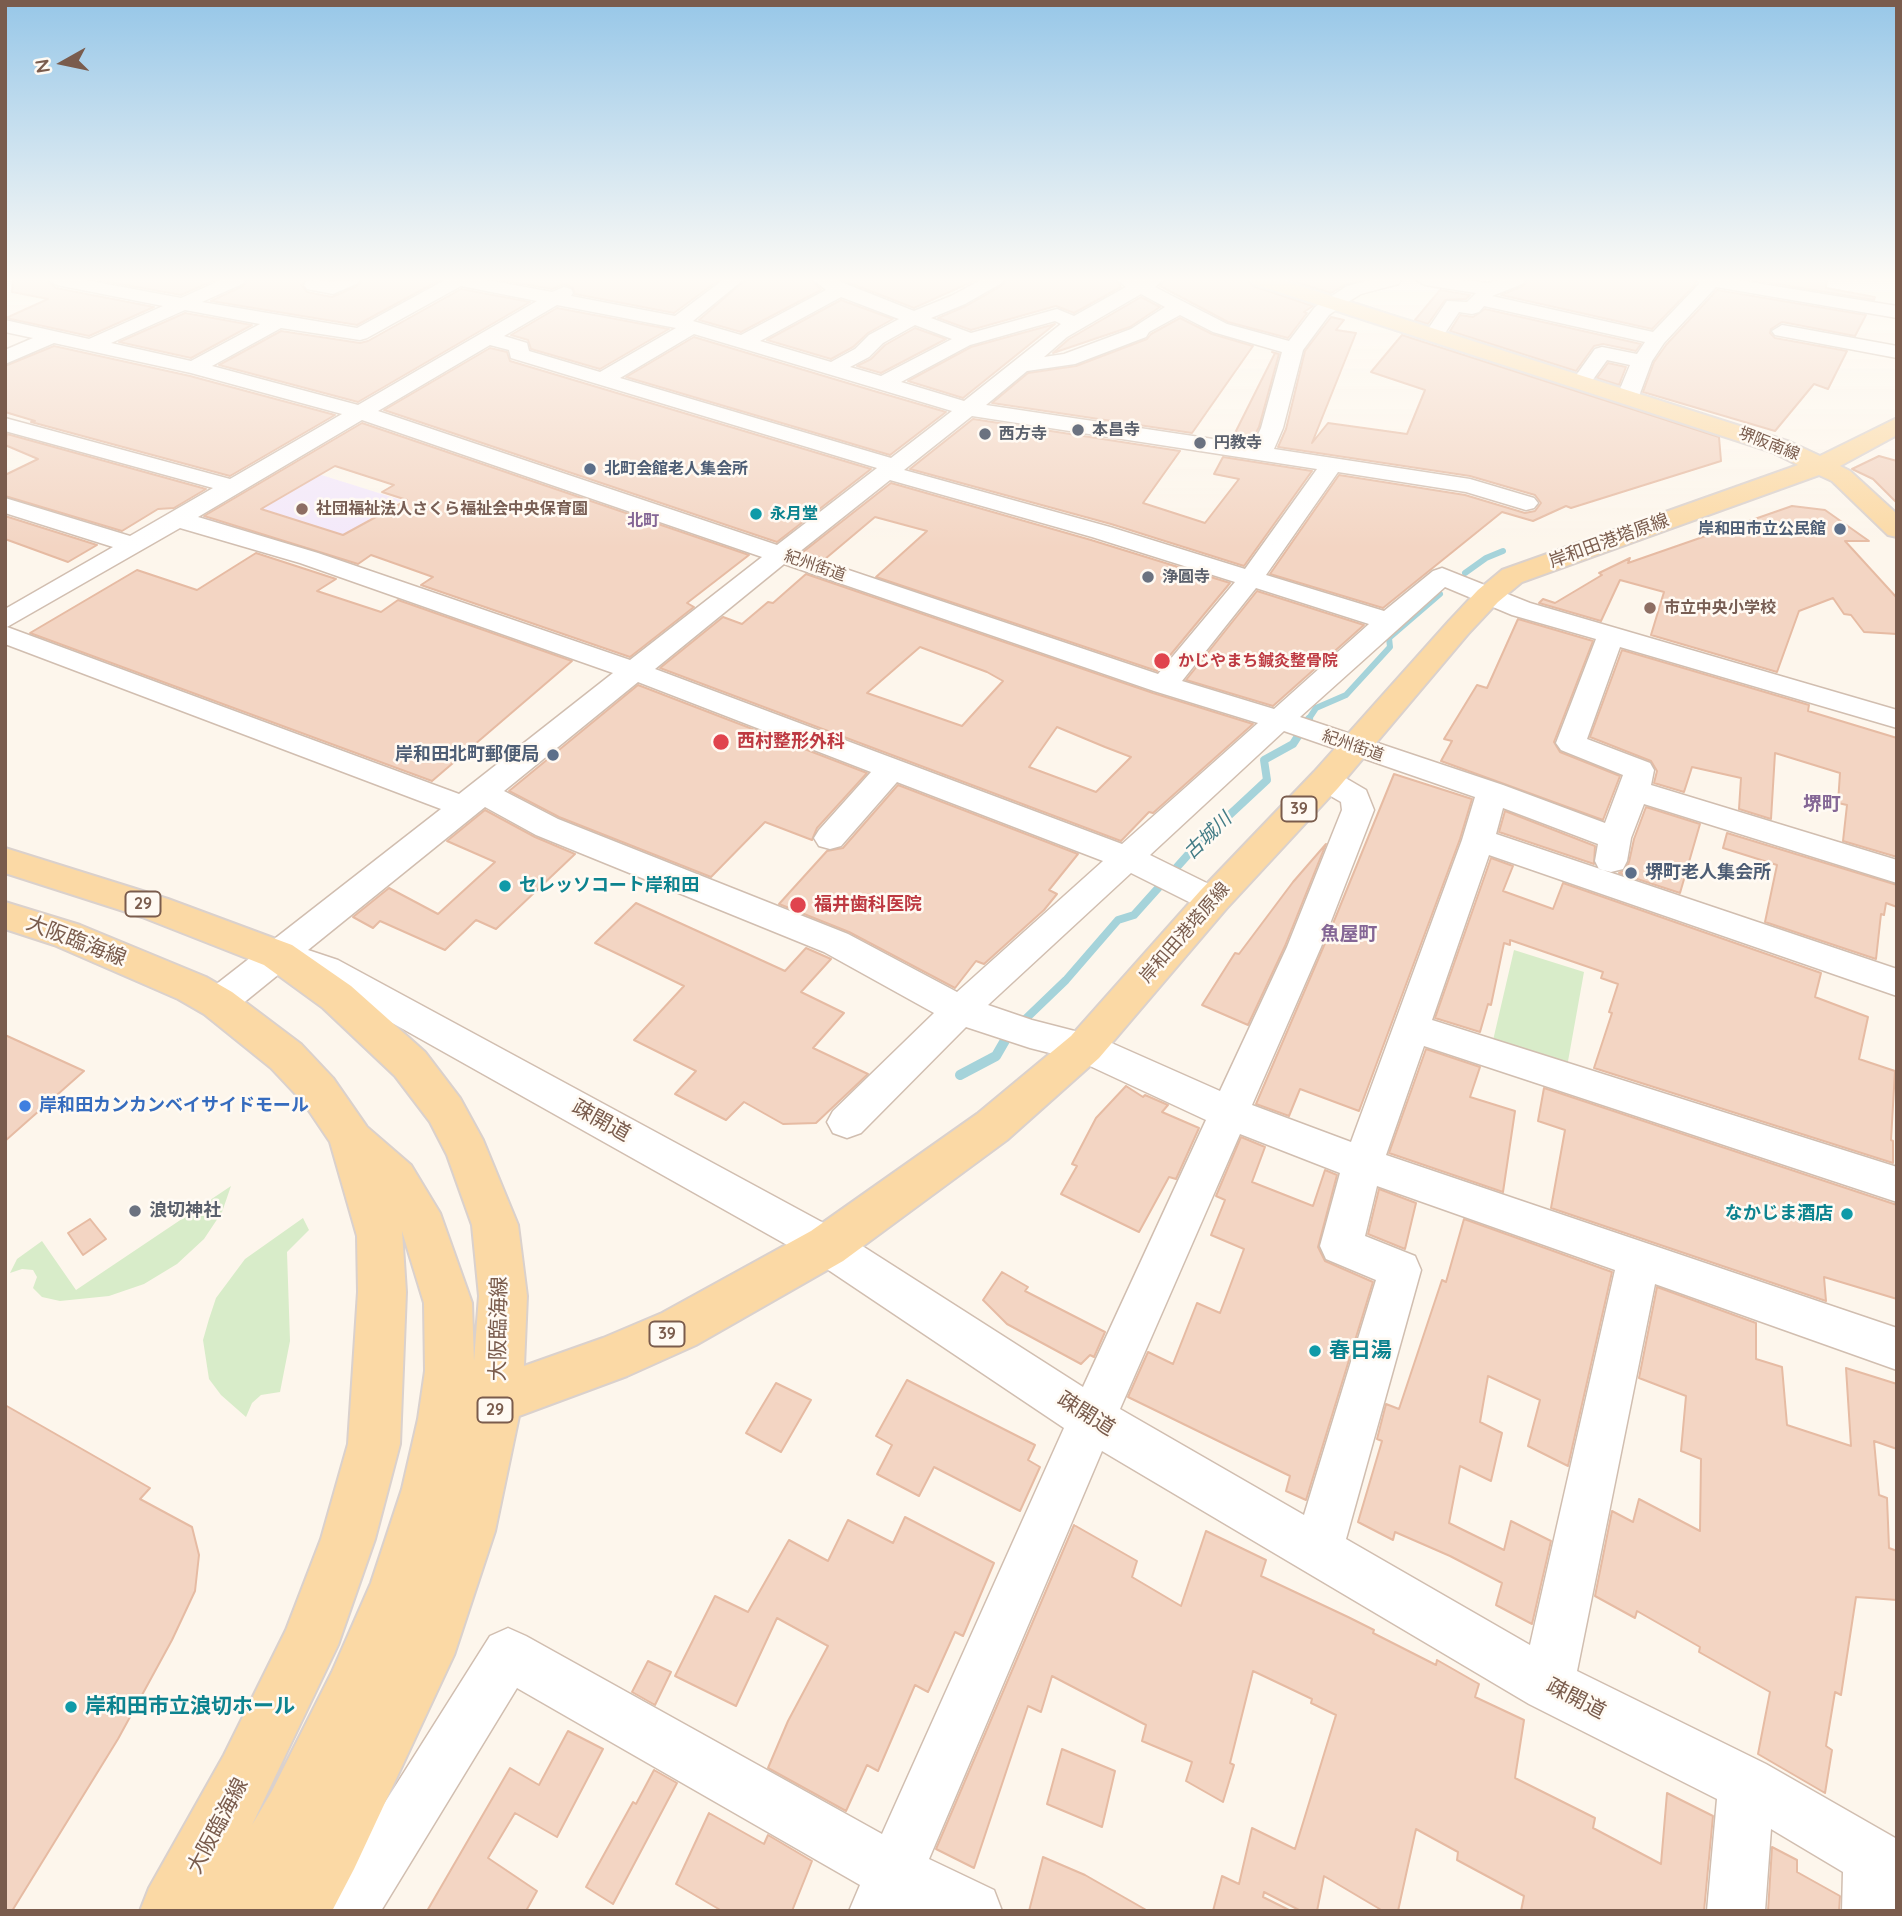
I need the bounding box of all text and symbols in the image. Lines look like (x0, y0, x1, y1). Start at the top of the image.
north arrow (28, 28, 98, 98)
text: N (29, 58, 55, 75)
place label: 本昌寺 (1092, 420, 1140, 440)
marker: 本昌寺 (1070, 422, 1086, 438)
place label: 西方寺 (999, 424, 1047, 444)
street label: 堺阪南線 (1736, 424, 1802, 464)
marker: 西方寺 (977, 426, 993, 442)
place label: 円教寺 (1214, 433, 1262, 453)
marker: 円教寺 (1192, 435, 1208, 451)
place label: 北町会館老人集会所 (604, 459, 748, 479)
marker: 北町会館老人集会所 (582, 461, 598, 477)
place label: 社団福祉法人さくら福祉会中央保育園 (316, 499, 588, 519)
marker: 社団福祉法人さくら福祉会中央保育園 (294, 501, 310, 517)
place label: 永月堂 (770, 504, 818, 524)
marker: 永月堂 (748, 506, 764, 522)
street label: 岸和田港塔原線 (1546, 509, 1672, 573)
district label: 北町 (627, 511, 659, 531)
place label: 岸和田市立公民館 (1698, 519, 1826, 539)
marker: 岸和田市立公民館 (1832, 521, 1848, 537)
street label: 紀州街道 (782, 547, 848, 585)
place label: 浄圓寺 (1162, 567, 1210, 587)
marker: 浄圓寺 (1140, 569, 1156, 585)
place label: 市立中央小学校 (1664, 598, 1776, 618)
marker: 市立中央小学校 (1642, 600, 1658, 616)
marker: かじやまち鍼灸整骨院 (1152, 651, 1172, 671)
place label: かじやまち鍼灸整骨院 (1178, 651, 1338, 671)
street label: 紀州街道 (1320, 727, 1386, 765)
place label: 西村整形外科 (737, 731, 845, 753)
marker: 西村整形外科 (711, 732, 731, 752)
place label: 岸和田北町郵便局 (395, 744, 539, 766)
marker: 岸和田北町郵便局 (545, 747, 561, 763)
district label: 堺町 (1803, 793, 1841, 815)
road number: 39 (1282, 796, 1316, 822)
water label: 古城川 (1180, 808, 1236, 864)
place label: 堺町老人集会所 (1645, 862, 1771, 884)
marker: 堺町老人集会所 (1623, 865, 1639, 881)
place label: セレッソコート岸和田 (519, 875, 699, 897)
marker: セレッソコート岸和田 (497, 878, 513, 894)
street label: 岸和田港塔原線 (1136, 878, 1234, 988)
road number: 29 (125, 891, 160, 916)
place label: 福井歯科医院 (814, 894, 922, 916)
marker: 福井歯科医院 (788, 895, 808, 915)
street label: 大阪臨海線 (22, 910, 130, 972)
district label: 魚屋町 (1321, 923, 1377, 945)
place label: 岸和田カンカンベイサイドモール (39, 1095, 309, 1117)
street label: 疎開道 (567, 1095, 635, 1147)
marker: 岸和田カンカンベイサイドモール (17, 1098, 33, 1114)
place label: 浪切神社 (149, 1200, 221, 1222)
marker: 浪切神社 (127, 1203, 143, 1219)
place label: なかじま酒店 (1725, 1203, 1833, 1225)
marker: なかじま酒店 (1839, 1206, 1855, 1222)
street label: 大阪臨海線 (485, 1276, 513, 1382)
road number: 39 (650, 1322, 684, 1346)
place label: 春日湯 (1329, 1338, 1392, 1364)
marker: 春日湯 (1307, 1343, 1323, 1359)
street label: 疎開道 (1053, 1387, 1119, 1441)
road number: 29 (477, 1398, 512, 1422)
street label: 疎開道 (1542, 1673, 1610, 1725)
place label: 岸和田市立浪切ホール (85, 1694, 295, 1720)
marker: 岸和田市立浪切ホール (63, 1699, 79, 1715)
street label: 大阪臨海線 (182, 1774, 254, 1878)

